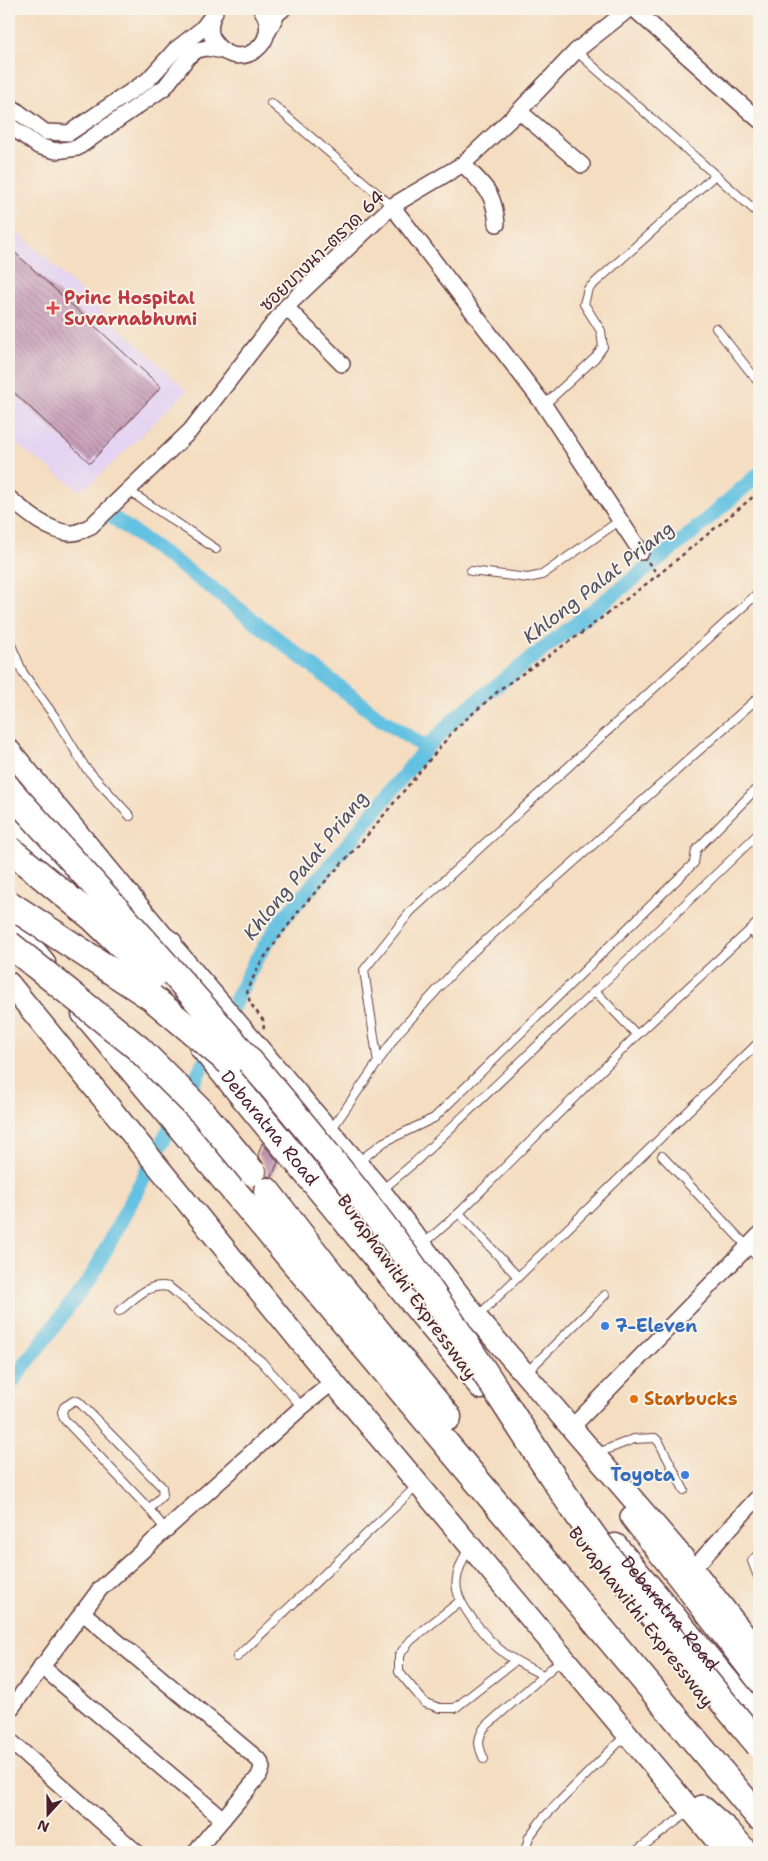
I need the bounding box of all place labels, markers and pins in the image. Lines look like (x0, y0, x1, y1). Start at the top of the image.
place label: Princ Hospital Suvarnabhumi (64, 286, 197, 331)
marker: Princ Hospital Suvarnabhumi (46, 301, 60, 315)
place label: 7-Eleven (615, 1314, 697, 1338)
marker: 7-Eleven (599, 1320, 611, 1332)
place label: Starbucks (644, 1387, 738, 1411)
marker: Starbucks (628, 1393, 640, 1405)
place label: Toyota (611, 1463, 676, 1487)
marker: Toyota (679, 1469, 691, 1481)

